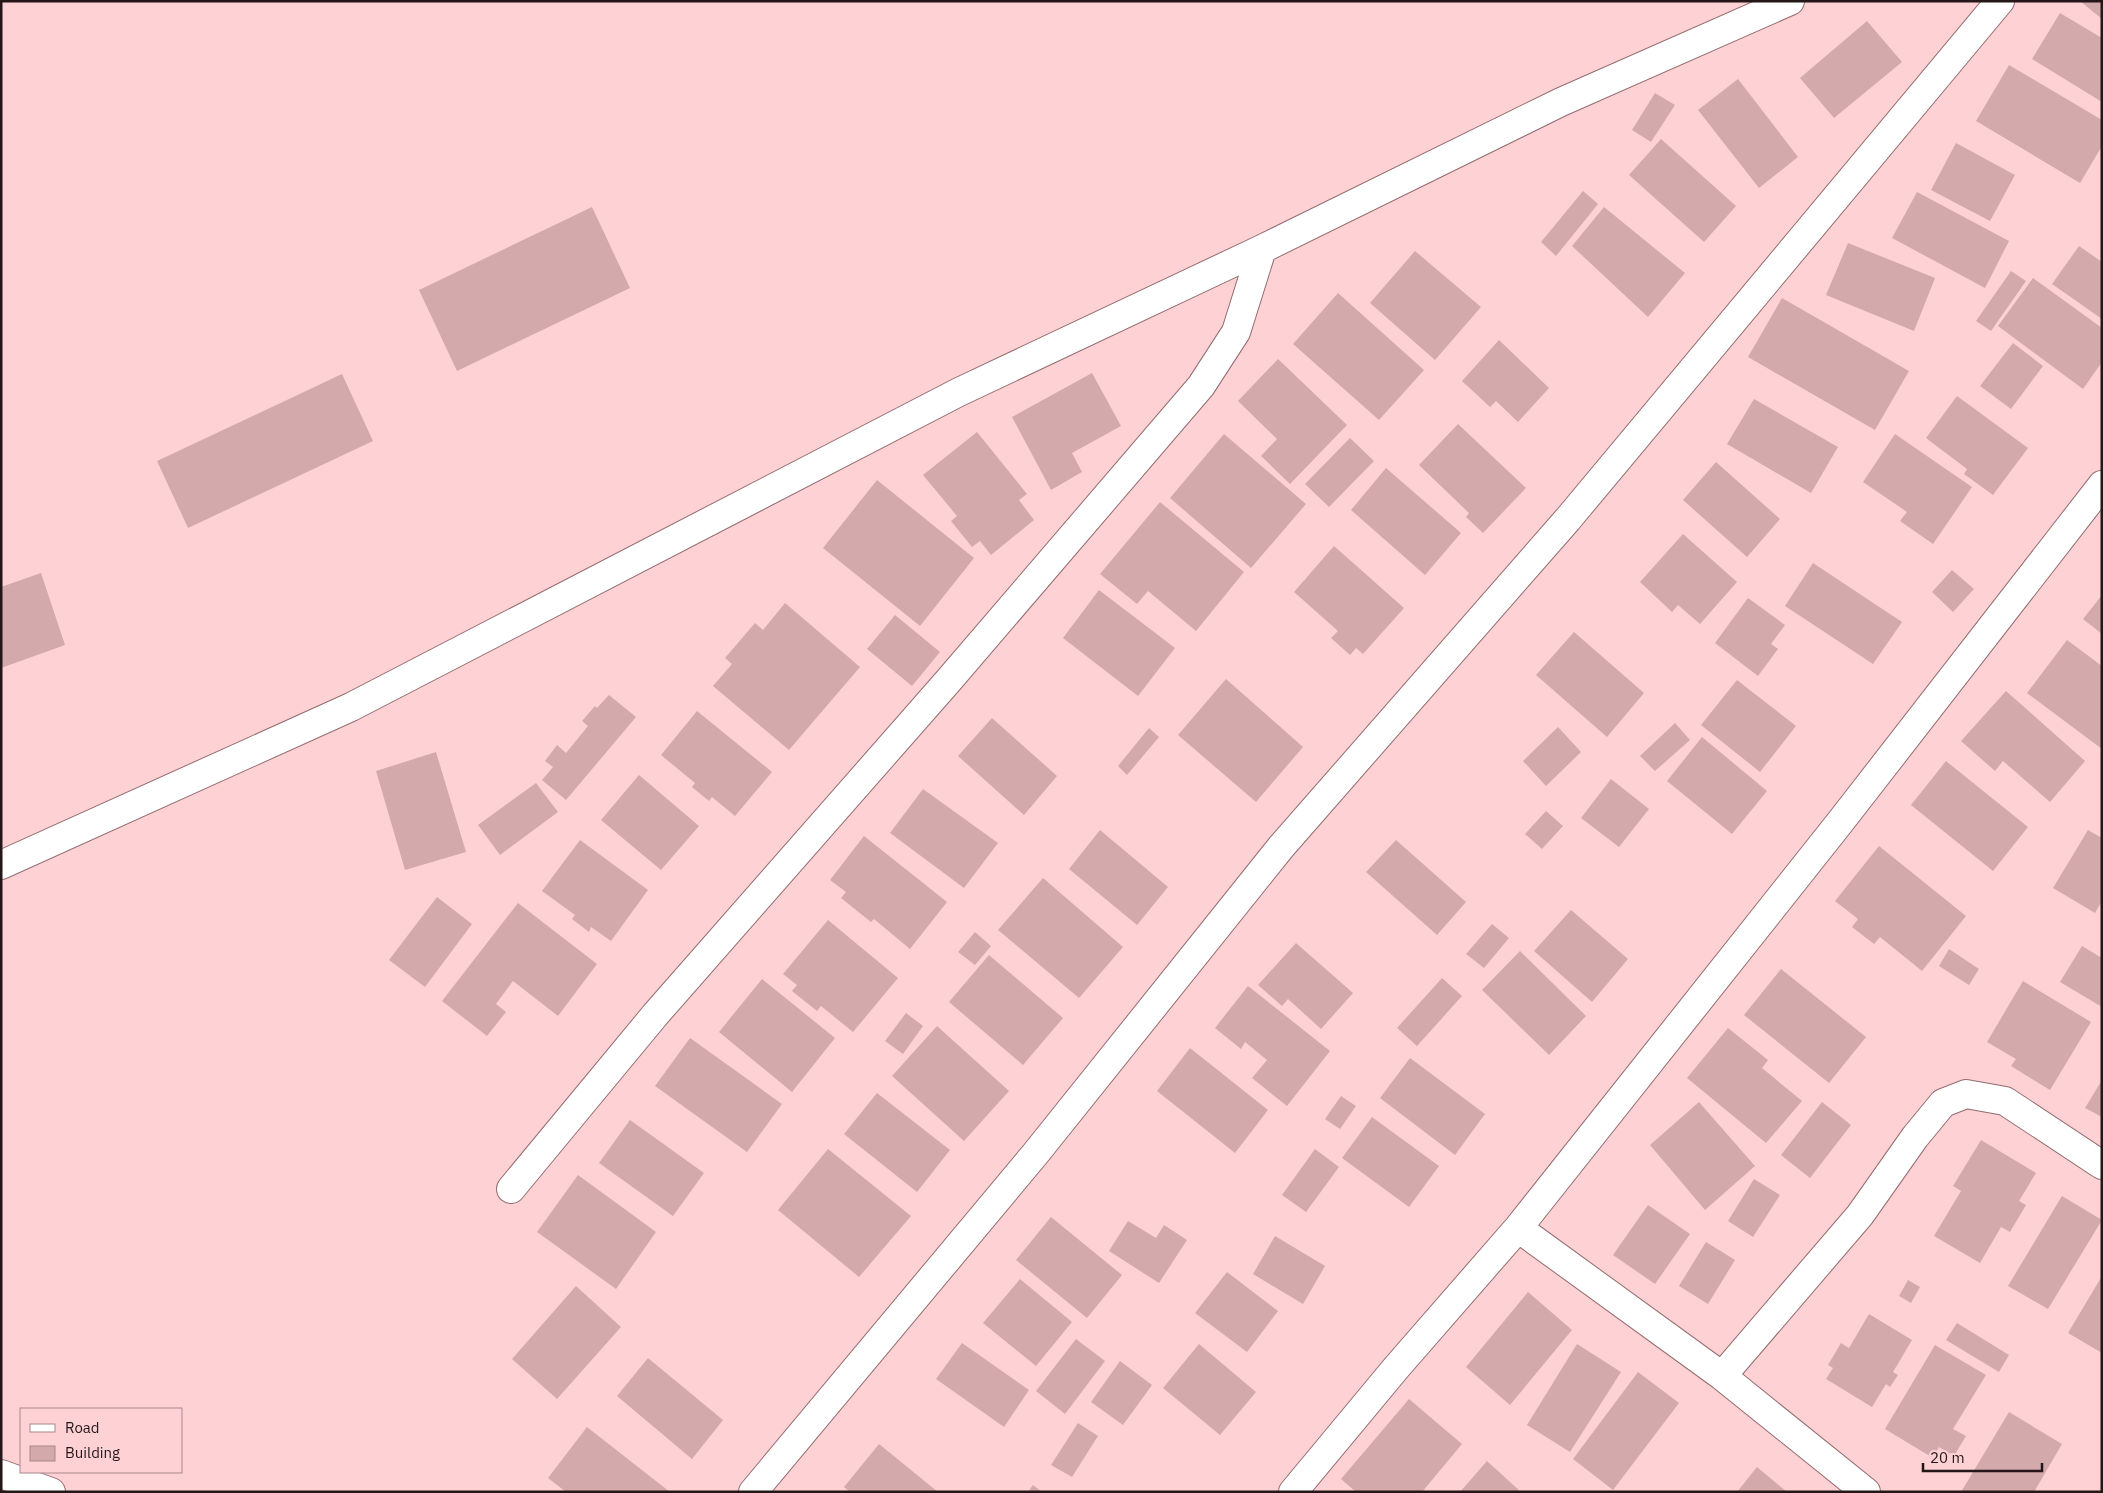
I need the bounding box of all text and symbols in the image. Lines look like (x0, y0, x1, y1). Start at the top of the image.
legend (20, 1408, 182, 1473)
text: Road (65, 1418, 100, 1437)
scale bar (1923, 1440, 2042, 1472)
text: Building (65, 1443, 120, 1462)
text: 20 m (1930, 1448, 1965, 1467)

